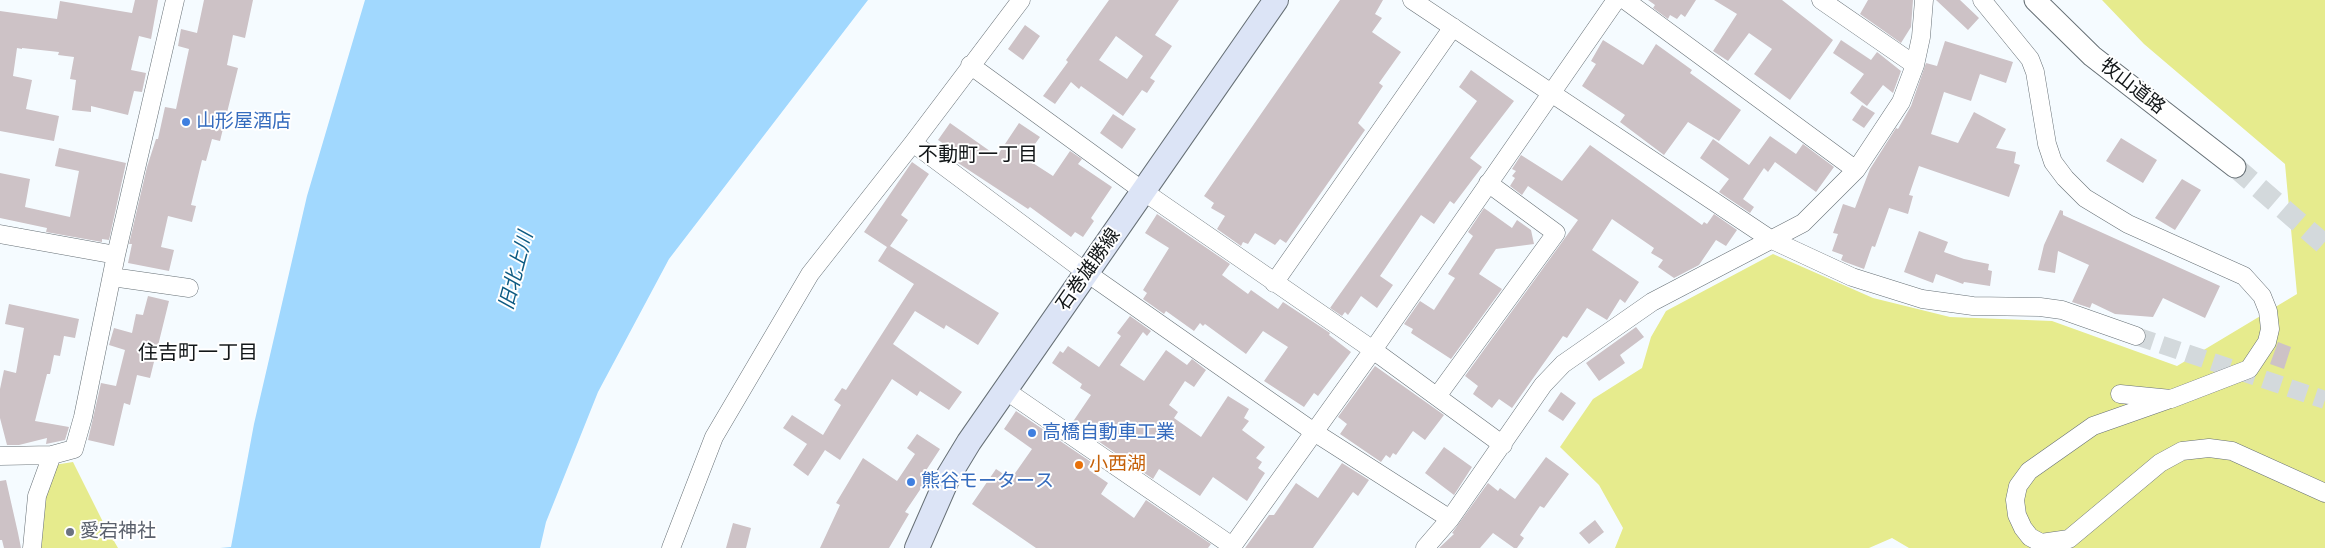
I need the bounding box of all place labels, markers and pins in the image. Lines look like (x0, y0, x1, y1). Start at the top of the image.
place label: 山形屋酒店 (196, 111, 291, 133)
marker: 山形屋酒店 (180, 116, 192, 128)
place label: 高橋自動車工業 (1042, 422, 1175, 444)
marker: 高橋自動車工業 (1026, 427, 1038, 439)
place label: 小西湖 (1089, 454, 1146, 476)
marker: 小西湖 (1073, 459, 1085, 471)
place label: 熊谷モータース (921, 471, 1054, 493)
marker: 熊谷モータース (905, 476, 917, 488)
place label: 愛宕神社 (80, 521, 156, 543)
marker: 愛宕神社 (64, 526, 76, 538)

